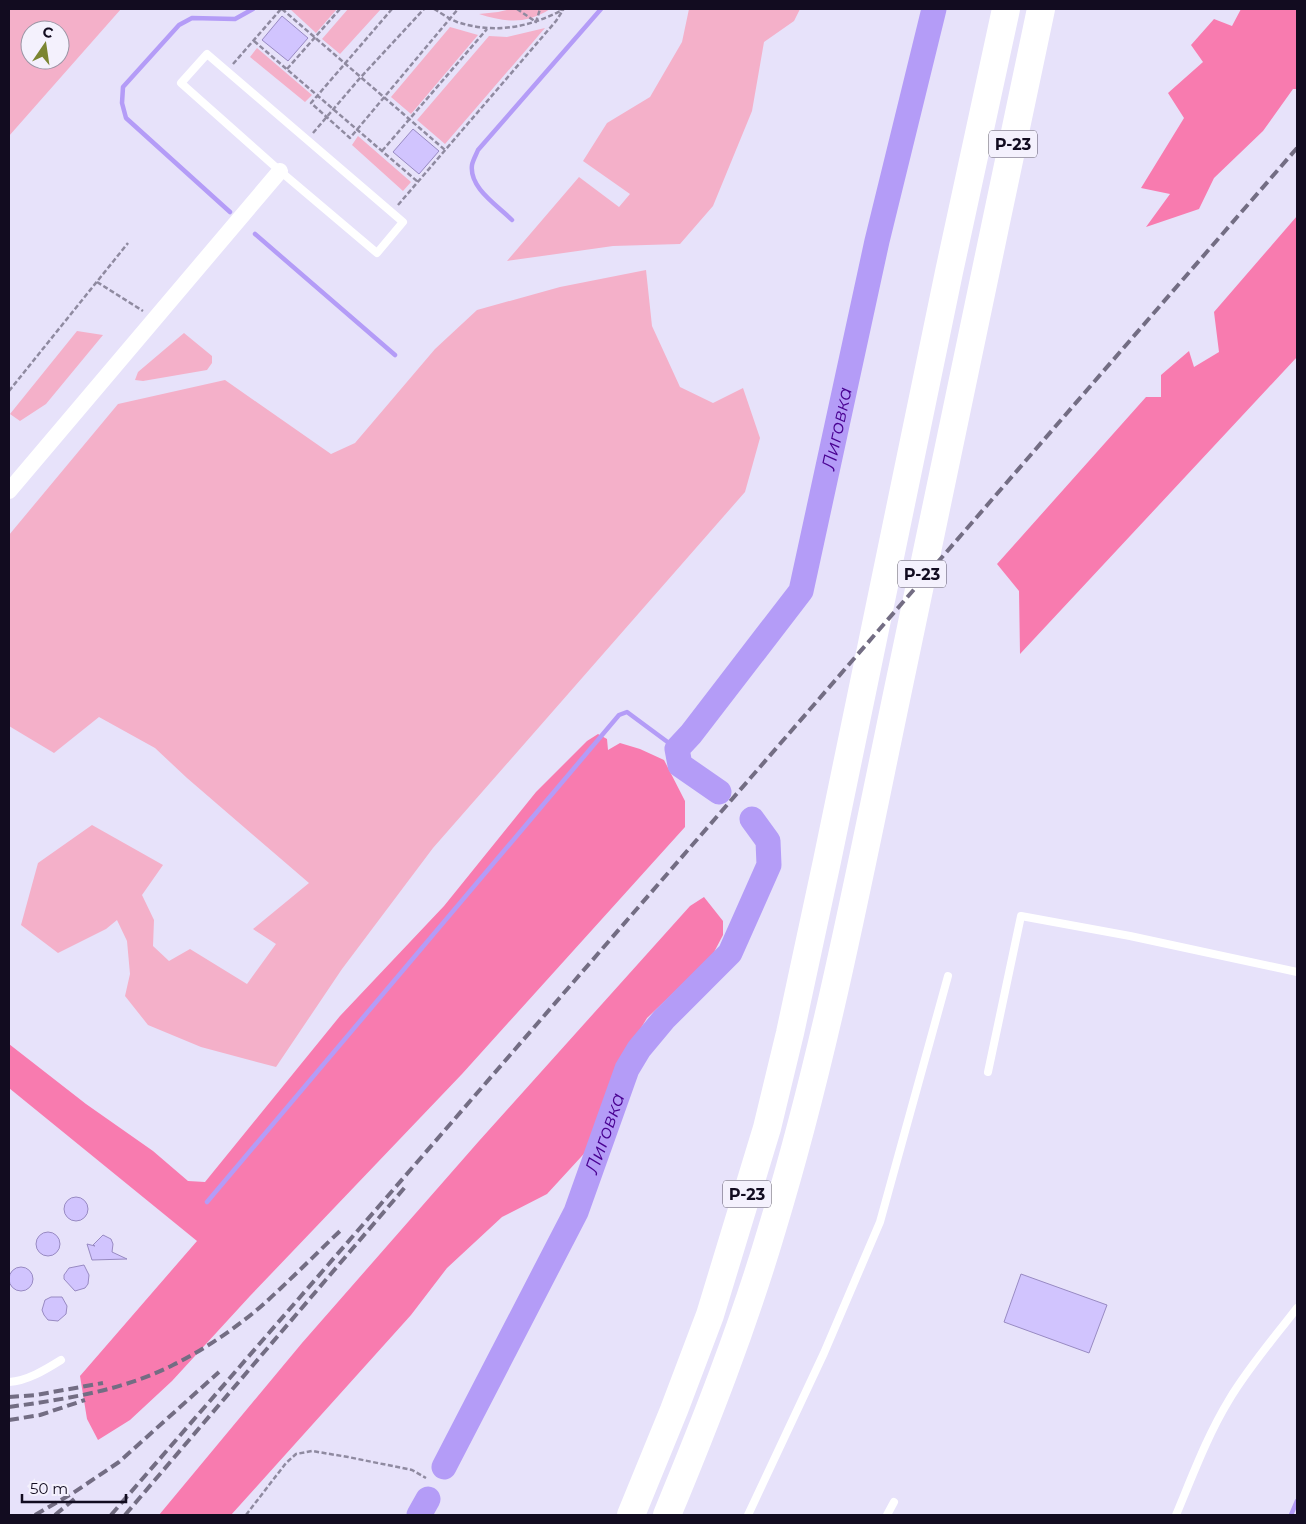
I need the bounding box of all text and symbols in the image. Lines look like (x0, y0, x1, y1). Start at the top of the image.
north arrow (20, 20, 70, 70)
text: С (41, 22, 55, 42)
road number: Р-23 (989, 130, 1037, 158)
water label: Лиговка (816, 385, 856, 473)
road number: Р-23 (898, 560, 946, 588)
water label: Лиговка (579, 1090, 629, 1177)
road number: Р-23 (723, 1180, 771, 1208)
scale bar (22, 1472, 126, 1504)
text: 50 m (30, 1479, 68, 1498)

